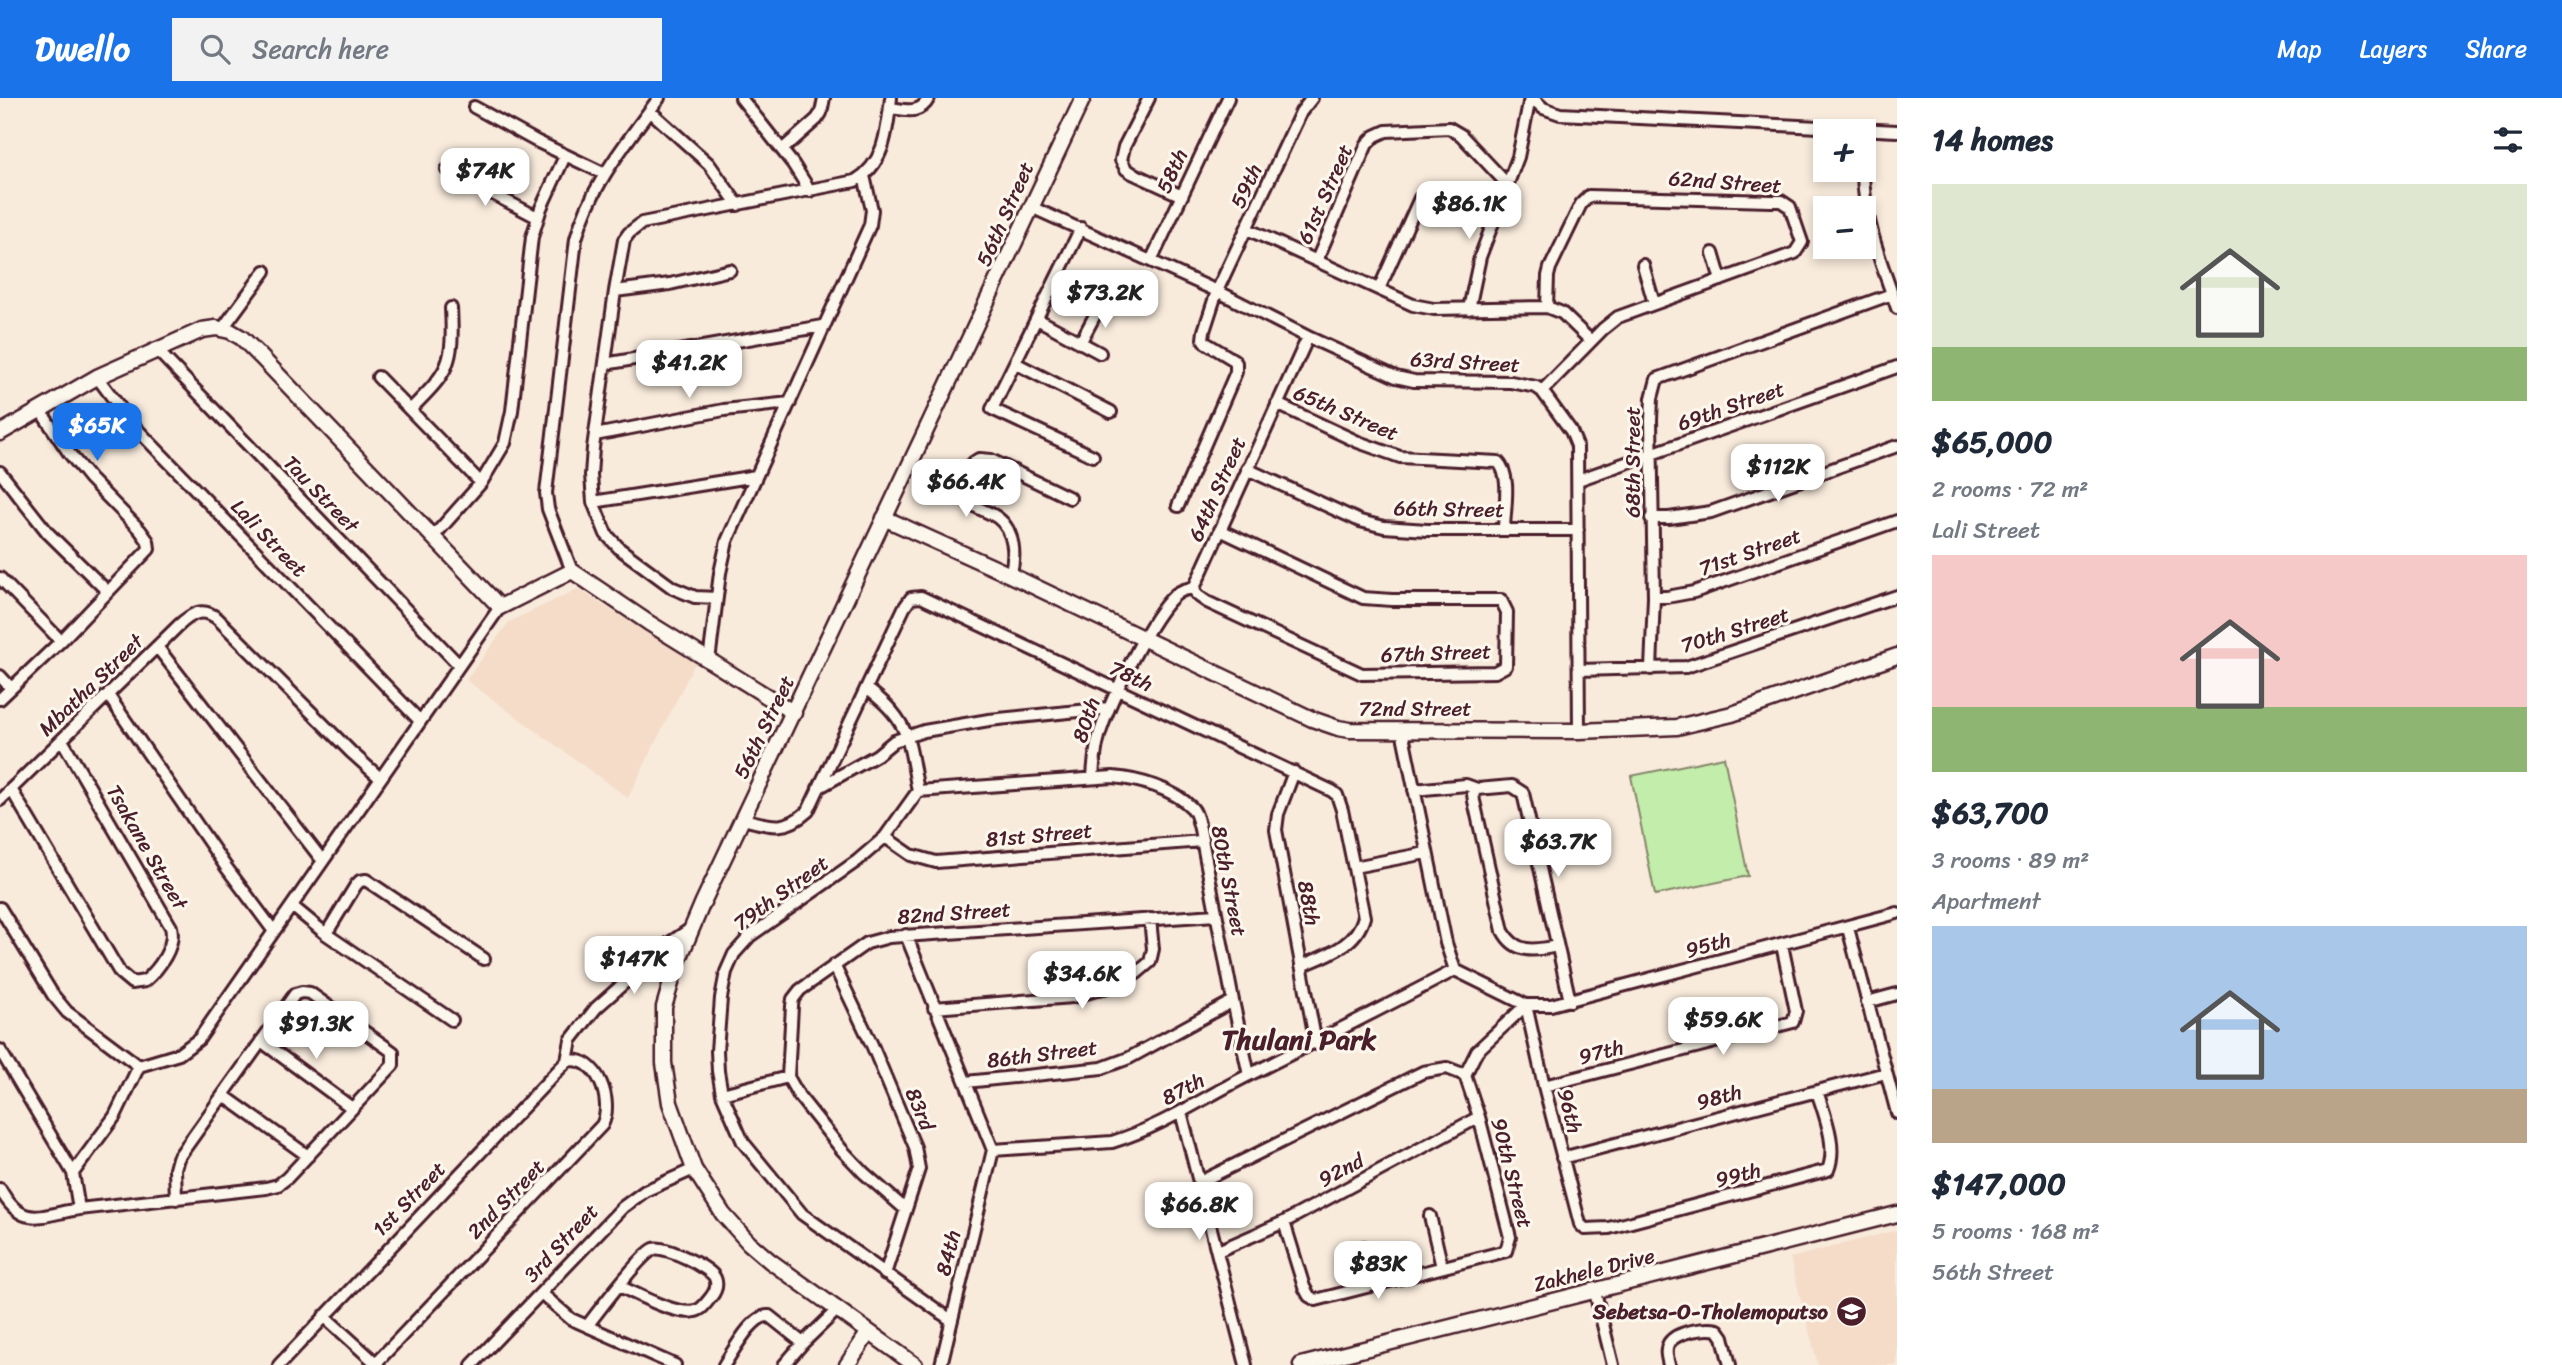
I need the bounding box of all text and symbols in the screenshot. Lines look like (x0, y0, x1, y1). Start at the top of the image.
search box (172, 18, 662, 81)
text: Dwello (35, 20, 130, 78)
text: Search here (252, 26, 389, 72)
text: Map (2277, 28, 2322, 70)
text: Layers (2360, 28, 2427, 70)
text: Share (2465, 28, 2527, 70)
icon: search (196, 30, 234, 68)
text: 14 homes (1932, 113, 2053, 167)
map controls (1813, 119, 1876, 259)
button: + (1813, 119, 1876, 182)
icon: filters (2489, 121, 2527, 159)
street label: 61st Street (1286, 138, 1364, 250)
street label: 58th (1145, 142, 1199, 200)
pin: $74K (444, 148, 526, 208)
text: $74K (457, 150, 513, 191)
street label: 56th Street (965, 155, 1045, 273)
street label: 59th (1219, 157, 1273, 215)
street label: 62nd Street (1667, 159, 1783, 205)
pin: $86.1K (1412, 181, 1526, 241)
text: $86.1K (1432, 183, 1506, 224)
button: − (1813, 196, 1876, 259)
icon: home (2167, 230, 2293, 356)
pin: $73.2K (1048, 271, 1162, 330)
text: $73.2K (1067, 272, 1143, 313)
street label: 63rd Street (1409, 340, 1521, 384)
pin: $41.2K (632, 341, 746, 400)
text: $41.2K (652, 342, 726, 383)
street label: 69th Street (1672, 370, 1790, 442)
street label: 65th Street (1287, 374, 1405, 452)
pin: $65K (56, 404, 138, 463)
text: $65K (69, 405, 125, 446)
street label: 68th Street (1614, 406, 1652, 518)
text: $65,000 (1932, 415, 2053, 469)
street label: 64th Street (1177, 430, 1257, 548)
pin: $112K (1729, 444, 1827, 504)
street label: Tau Street (274, 446, 370, 543)
text: $112K (1747, 446, 1809, 487)
pin: $66.4K (909, 460, 1023, 519)
text: $66.4K (928, 461, 1004, 502)
text: 2 rooms · 72 m² (1932, 469, 2088, 510)
street label: Lali Street (221, 489, 317, 587)
street label: 66th Street (1393, 489, 1505, 529)
text: Lali Street (1932, 510, 2040, 551)
street label: 71st Street (1694, 517, 1806, 587)
street label: 70th Street (1676, 595, 1794, 665)
icon: home (2167, 601, 2293, 727)
street label: Mbatha Street (29, 623, 154, 746)
street label: 67th Street (1380, 632, 1492, 674)
street label: 78th (1103, 649, 1159, 703)
street label: 56th Street (722, 669, 806, 785)
street label: 72nd Street (1359, 690, 1471, 728)
street label: 80th (1061, 692, 1111, 748)
street label: Tsakane Street (96, 777, 199, 918)
text: $63,700 (1932, 786, 2049, 840)
street label: 81st Street (984, 811, 1094, 859)
pin: $63.7K (1501, 820, 1615, 879)
text: $63.7K (1520, 821, 1596, 862)
street label: 80th Street (1200, 822, 1258, 940)
text: 3 rooms · 89 m² (1932, 840, 2089, 881)
street label: 79th Street (725, 845, 837, 941)
street label: 88th (1286, 877, 1332, 929)
text: Apartment (1932, 881, 2041, 922)
street label: 82nd Street (896, 890, 1012, 936)
street label: 95th (1681, 921, 1735, 969)
pin: $147K (585, 936, 683, 996)
text: $147K (601, 938, 667, 979)
pin: $34.6K (1025, 951, 1139, 1011)
text: $34.6K (1044, 953, 1120, 994)
icon: home (2167, 972, 2293, 1098)
pin: $59.6K (1666, 998, 1780, 1057)
text: $59.6K (1684, 999, 1762, 1040)
pin: $91.3K (259, 1002, 373, 1061)
text: $91.3K (279, 1003, 353, 1044)
district label: Thulani Park (1222, 1015, 1378, 1064)
street label: 86th Street (984, 1028, 1100, 1080)
street label: 97th (1575, 1028, 1627, 1076)
street label: 87th (1154, 1062, 1212, 1116)
street label: 98th (1692, 1073, 1746, 1121)
street label: 83rd (894, 1081, 947, 1138)
street label: 96th (1546, 1085, 1594, 1137)
street label: 90th Street (1480, 1114, 1544, 1232)
street label: 92nd (1311, 1141, 1373, 1198)
street label: 2nd Street (457, 1149, 555, 1249)
street label: 99th (1711, 1151, 1765, 1199)
street label: 1st Street (363, 1152, 455, 1246)
text: $147,000 (1932, 1157, 2066, 1211)
pin: $66.8K (1142, 1182, 1256, 1242)
text: $66.8K (1161, 1184, 1237, 1225)
street label: 3rd Street (514, 1194, 608, 1292)
text: 5 rooms · 168 m² (1932, 1211, 2100, 1252)
street label: 84th (924, 1226, 972, 1280)
street label: Zakhele Drive (1529, 1237, 1659, 1303)
pin: $83K (1337, 1242, 1419, 1301)
text: $83K (1350, 1243, 1406, 1284)
text: 56th Street (1932, 1252, 2054, 1293)
place label: Sebetsa-O-Tholemoputso (1592, 1293, 1828, 1331)
school or university icon: Sebetsa-O-Tholemoputso (1834, 1295, 1868, 1329)

